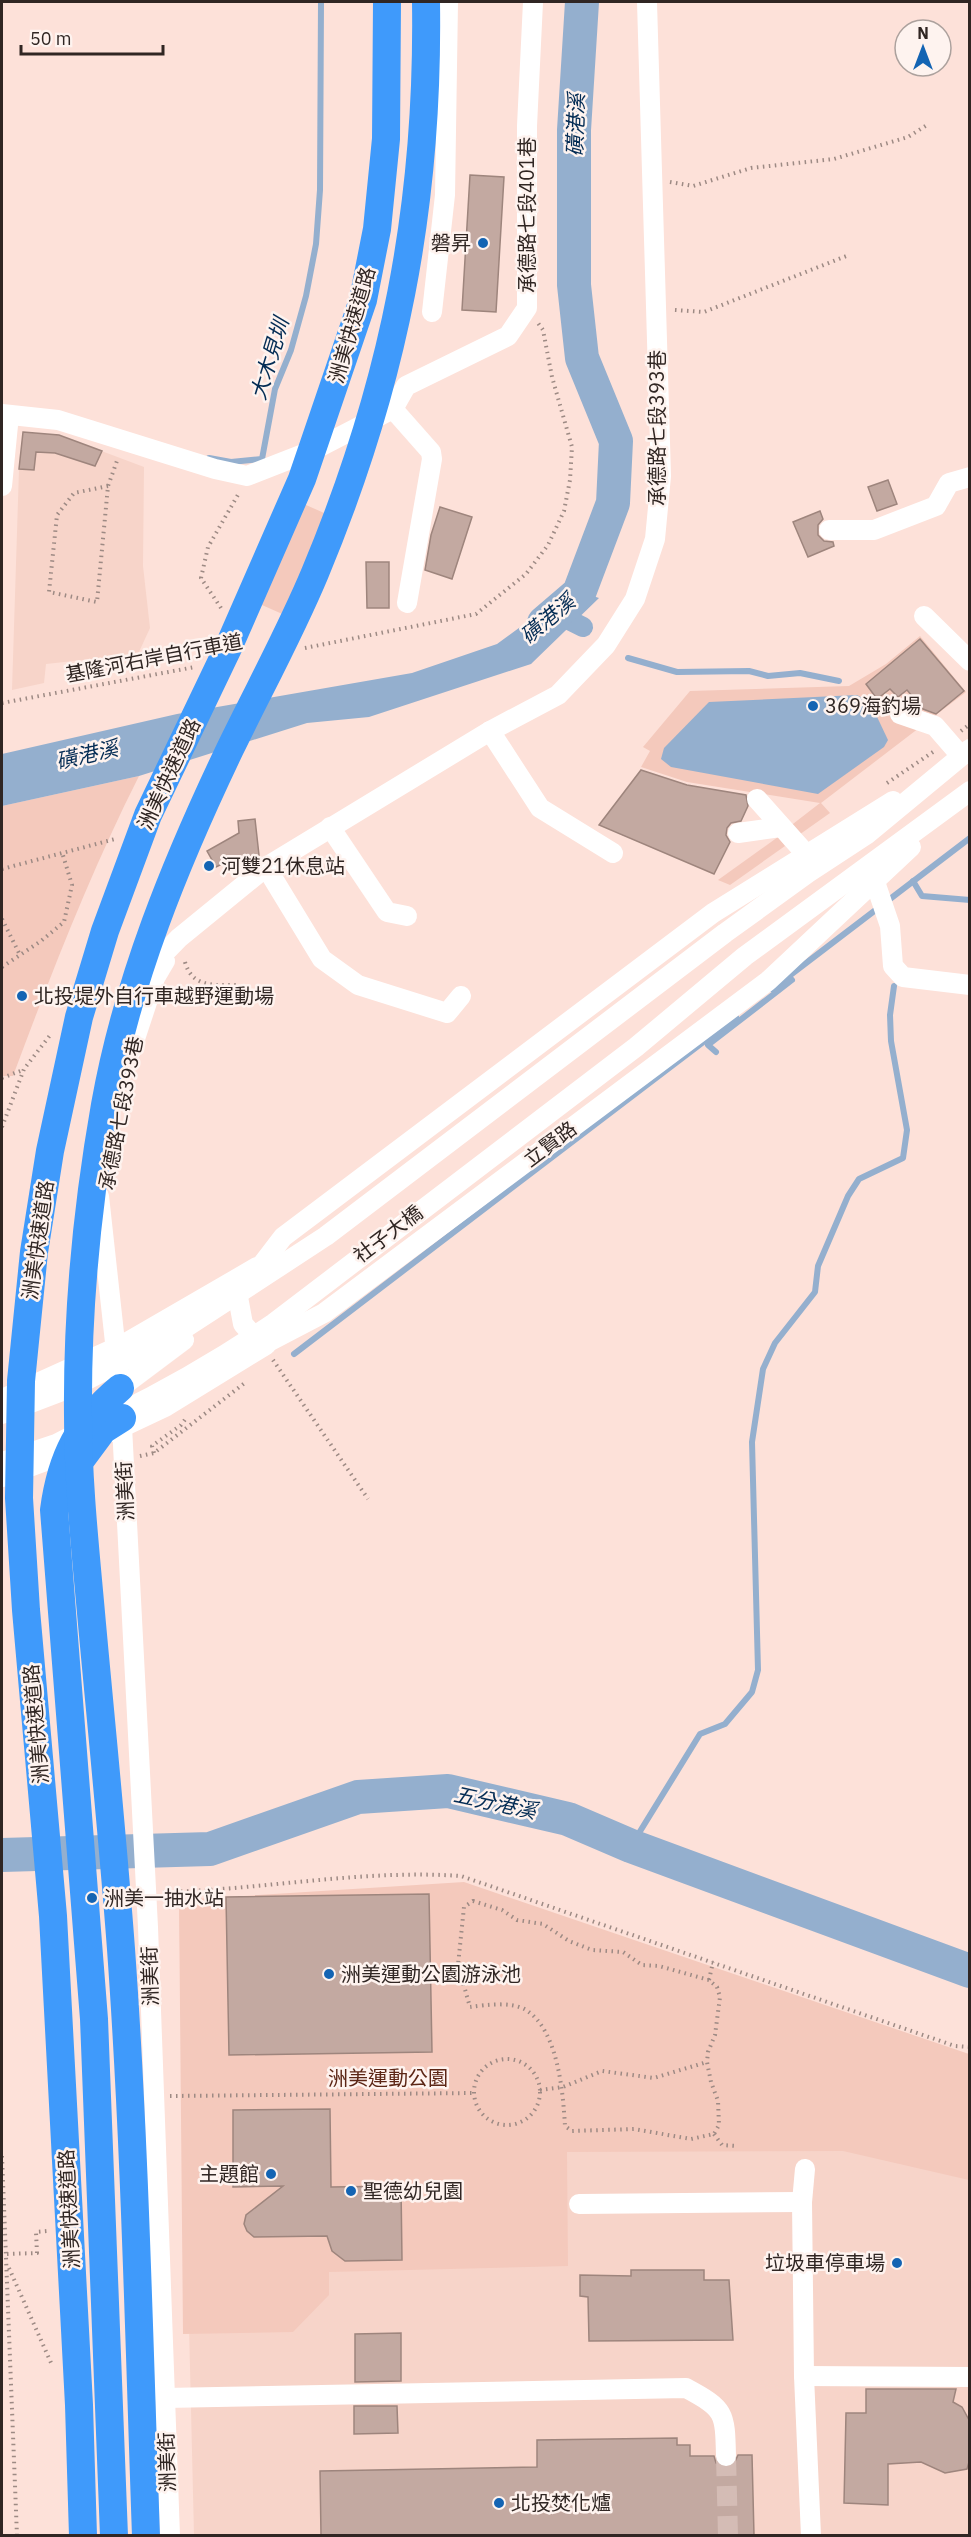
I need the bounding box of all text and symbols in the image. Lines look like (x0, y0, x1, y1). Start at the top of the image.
scale bar (21, 18, 164, 56)
north arrow (893, 18, 953, 78)
text: N (917, 23, 929, 43)
text: 50 m (30, 27, 72, 50)
water label: 磺港溪 (560, 90, 590, 157)
street label: 承德路七段401巷 (513, 137, 540, 293)
place label: 磐昇 (431, 229, 471, 256)
marker: 磐昇 (476, 236, 490, 250)
street label: 洲美快速道路 (322, 263, 381, 386)
water label: 大木見圳 (243, 312, 296, 403)
street label: 承德路七段393巷 (643, 350, 670, 506)
water label: 磺港溪 (514, 585, 583, 649)
street label: 基隆河右岸自行車道 (63, 627, 245, 688)
place label: 369海釣場 (825, 692, 921, 719)
marker: 369海釣場 (806, 699, 820, 713)
street label: 洲美快速道路 (131, 714, 206, 834)
water label: 磺港溪 (53, 733, 124, 775)
place label: 河雙21休息站 (221, 852, 345, 879)
marker: 河雙21休息站 (202, 859, 216, 873)
place label: 北投堤外自行車越野運動場 (34, 982, 274, 1009)
marker: 北投堤外自行車越野運動場 (15, 989, 29, 1003)
street label: 承德路七段393巷 (92, 1034, 149, 1192)
street label: 立賢路 (518, 1115, 582, 1172)
street label: 洲美快速道路 (16, 1179, 59, 1301)
street label: 社子大橋 (348, 1199, 428, 1268)
street label: 洲美街 (109, 1460, 140, 1522)
street label: 洲美快速道路 (17, 1663, 54, 1785)
water label: 五分港溪 (451, 1780, 542, 1825)
place label: 洲美一抽水站 (104, 1884, 224, 1911)
marker: 洲美一抽水站 (85, 1891, 99, 1905)
street label: 洲美街 (135, 1946, 164, 2006)
place label: 洲美運動公園游泳池 (341, 1960, 521, 1987)
marker: 洲美運動公園游泳池 (322, 1967, 336, 1981)
park label: 洲美運動公園 (328, 2064, 448, 2091)
street label: 洲美快速道路 (52, 2148, 85, 2270)
place label: 主題館 (199, 2160, 259, 2187)
marker: 主題館 (264, 2167, 278, 2181)
place label: 聖德幼兒園 (363, 2177, 463, 2204)
marker: 聖德幼兒園 (344, 2184, 358, 2198)
place label: 垃圾車停車場 (765, 2249, 885, 2276)
marker: 垃圾車停車場 (890, 2256, 904, 2270)
street label: 洲美街 (152, 2432, 181, 2492)
place label: 北投焚化爐 (511, 2489, 611, 2516)
marker: 北投焚化爐 (492, 2496, 506, 2510)

